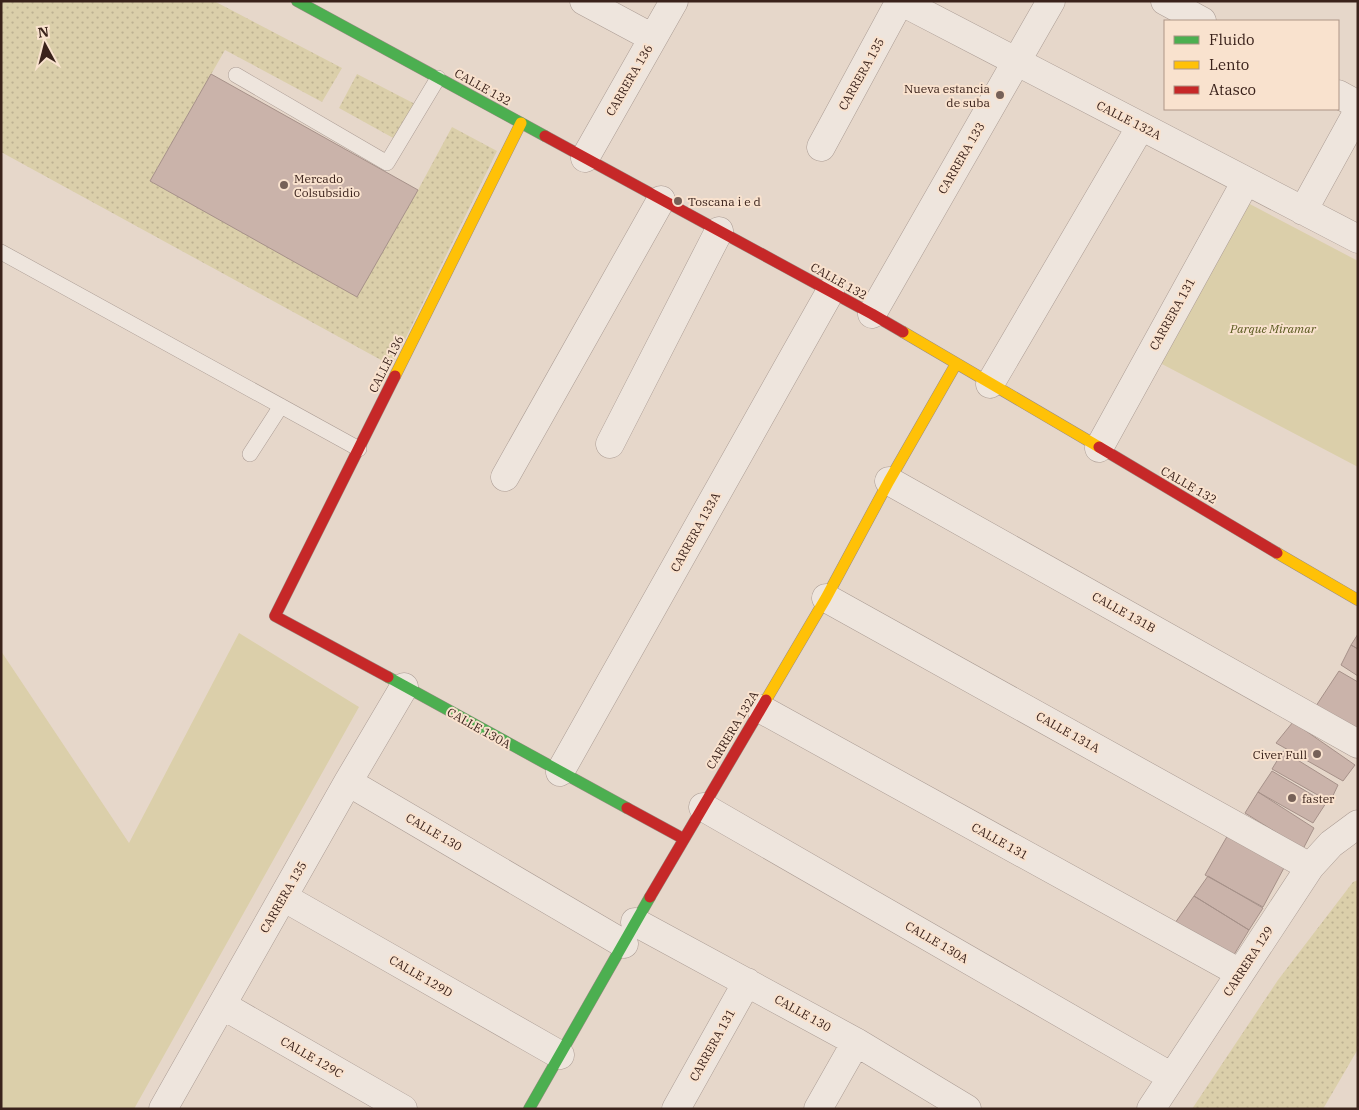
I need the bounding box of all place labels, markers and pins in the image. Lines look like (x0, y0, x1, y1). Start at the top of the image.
place label: Nueva estancia de suba (904, 81, 990, 110)
marker: Nueva estancia de suba (994, 89, 1006, 101)
place label: Mercado Colsubsidio (294, 171, 360, 200)
marker: Mercado Colsubsidio (278, 179, 290, 191)
place label: Toscana i e d (688, 194, 761, 209)
marker: Toscana i e d (672, 195, 684, 207)
place label: Civer Full (1253, 747, 1307, 762)
marker: Civer Full (1311, 748, 1323, 760)
place label: faster (1302, 791, 1335, 806)
marker: faster (1286, 792, 1298, 804)

